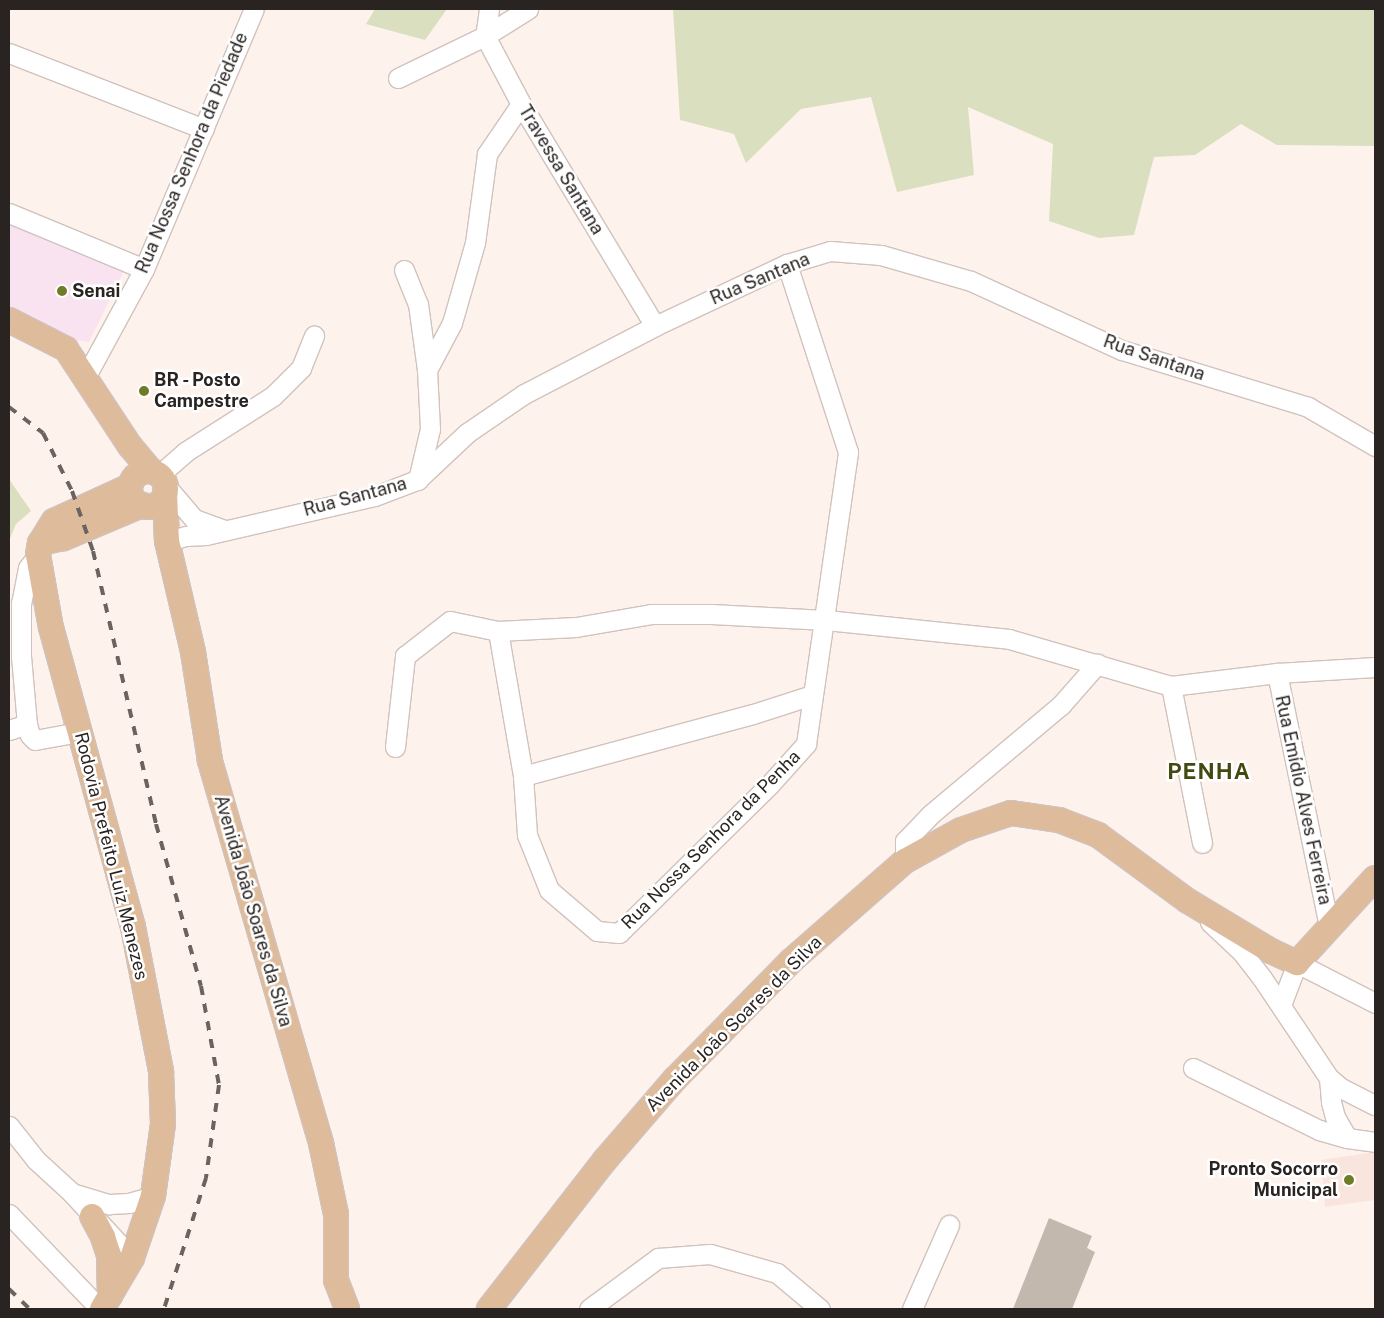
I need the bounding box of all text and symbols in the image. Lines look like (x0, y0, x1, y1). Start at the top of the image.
street label: Rua Nossa Senhora da Piedade (131, 29, 253, 277)
street label: Travessa Santana (514, 101, 608, 239)
street label: Rua Santana (707, 248, 813, 310)
place label: Senai (72, 280, 120, 302)
marker: Senai (56, 285, 68, 297)
street label: Rua Santana (1100, 331, 1208, 385)
place label: BR - Posto Campestre (154, 370, 249, 412)
marker: BR - Posto Campestre (138, 385, 150, 397)
street label: Rua Santana (301, 473, 409, 521)
street label: Rua Emídio Alves Ferreira (1270, 693, 1336, 907)
street label: Rodovia Prefeito Luiz Menezes (70, 730, 152, 982)
street label: Rua Nossa Senhora da Penha (617, 746, 805, 934)
district label: PENHA (1167, 759, 1251, 785)
street label: Avenida João Soares da Silva (209, 792, 297, 1030)
street label: Avenida João Soares da Silva (641, 931, 827, 1117)
place label: Pronto Socorro Municipal (1208, 1159, 1338, 1202)
marker: Pronto Socorro Municipal (1342, 1173, 1356, 1187)

